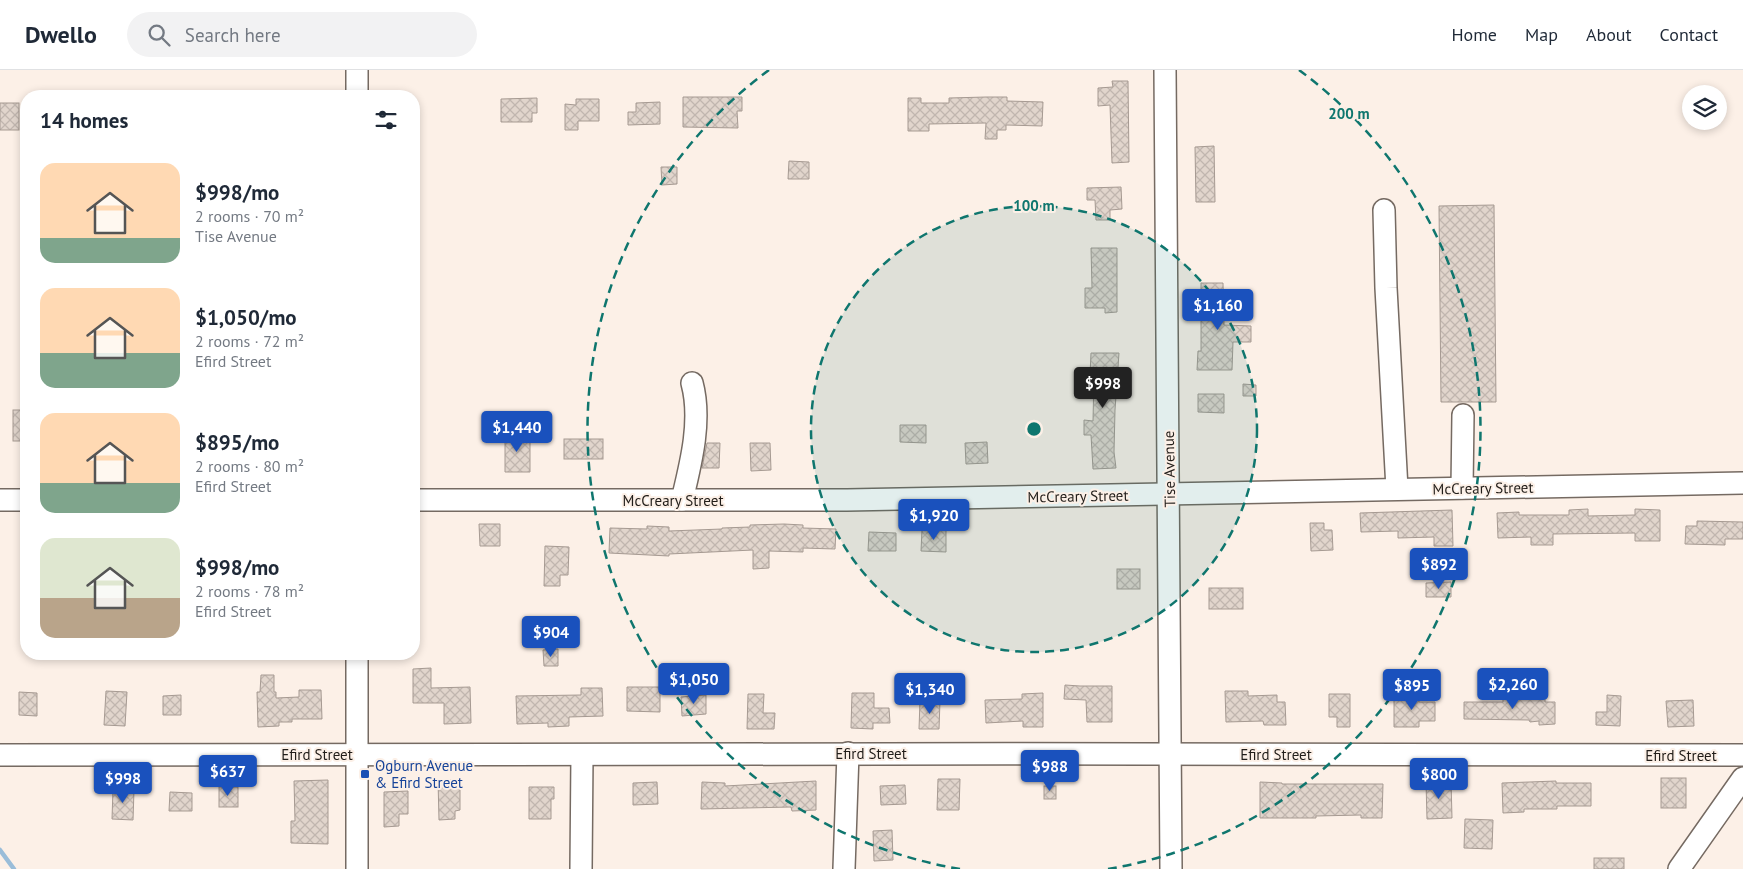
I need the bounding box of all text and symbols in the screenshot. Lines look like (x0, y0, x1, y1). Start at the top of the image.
search box (127, 12, 477, 57)
text: Dwello (25, 19, 97, 50)
icon: search (145, 21, 173, 49)
text: Search here (185, 23, 281, 47)
text: Home (1451, 23, 1497, 46)
text: Map (1525, 23, 1558, 46)
text: About (1586, 23, 1632, 46)
text: Contact (1660, 23, 1718, 46)
map controls (1682, 85, 1727, 130)
button: layers (1682, 85, 1727, 130)
text: 200 m (1328, 104, 1370, 123)
icon: filters (372, 106, 400, 134)
text: 14 homes (40, 107, 128, 134)
text: $998/mo (195, 179, 279, 206)
icon: home (80, 183, 140, 243)
text: 100 m (1013, 196, 1055, 215)
text: 2 rooms · 70 m² (195, 206, 304, 226)
text: Tise Avenue (195, 226, 277, 246)
pin: $1,160 (1177, 288, 1259, 331)
text: $1,160 (1193, 295, 1243, 315)
text: $1,050/mo (195, 304, 297, 331)
icon: home (80, 308, 140, 368)
text: 2 rooms · 72 m² (195, 331, 304, 351)
text: Efird Street (195, 351, 271, 371)
pin: $998 (1073, 366, 1133, 409)
text: $998 (1085, 373, 1121, 393)
pin: $1,440 (476, 410, 558, 453)
text: $1,440 (492, 417, 542, 437)
centre of rings (1025, 420, 1043, 438)
text: $895/mo (195, 429, 279, 456)
street label: Tise Avenue (1159, 431, 1179, 507)
icon: home (80, 433, 140, 493)
text: 2 rooms · 80 m² (195, 456, 304, 476)
text: Efird Street (195, 476, 271, 496)
street label: McCreary Street (1432, 478, 1534, 498)
street label: McCreary Street (1027, 486, 1129, 506)
street label: McCreary Street (623, 491, 723, 510)
pin: $1,920 (893, 498, 975, 541)
text: $1,920 (909, 505, 959, 525)
pin: $892 (1409, 548, 1469, 590)
text: $998/mo (195, 554, 279, 581)
text: $892 (1421, 554, 1457, 574)
icon: home (80, 558, 140, 618)
text: 2 rooms · 78 m² (195, 581, 304, 601)
text: Efird Street (195, 601, 271, 621)
pin: $904 (521, 616, 581, 658)
text: $904 (533, 622, 569, 642)
pin: $1,050 (653, 662, 735, 705)
pin: $895 (1382, 668, 1442, 711)
pin: $2,260 (1472, 668, 1554, 710)
text: $1,050 (669, 669, 719, 689)
pin: $1,340 (889, 672, 971, 715)
text: $2,260 (1488, 674, 1538, 694)
text: $895 (1394, 675, 1430, 695)
text: $1,340 (905, 679, 955, 699)
street label: Efird Street (835, 744, 907, 763)
street label: Efird Street (281, 745, 353, 764)
street label: Efird Street (1240, 745, 1312, 764)
street label: Efird Street (1645, 746, 1717, 765)
pin: $988 (1020, 750, 1080, 792)
pin: $637 (198, 754, 258, 797)
place label: Ogburn Avenue & Efird Street (375, 756, 473, 792)
text: $988 (1032, 756, 1068, 776)
pin: $800 (1409, 758, 1469, 800)
text: $637 (210, 761, 246, 781)
pin: $998 (93, 762, 153, 804)
text: $800 (1421, 764, 1457, 784)
text: $998 (105, 768, 141, 788)
marker: Ogburn Avenue & Efird Street (359, 768, 371, 780)

